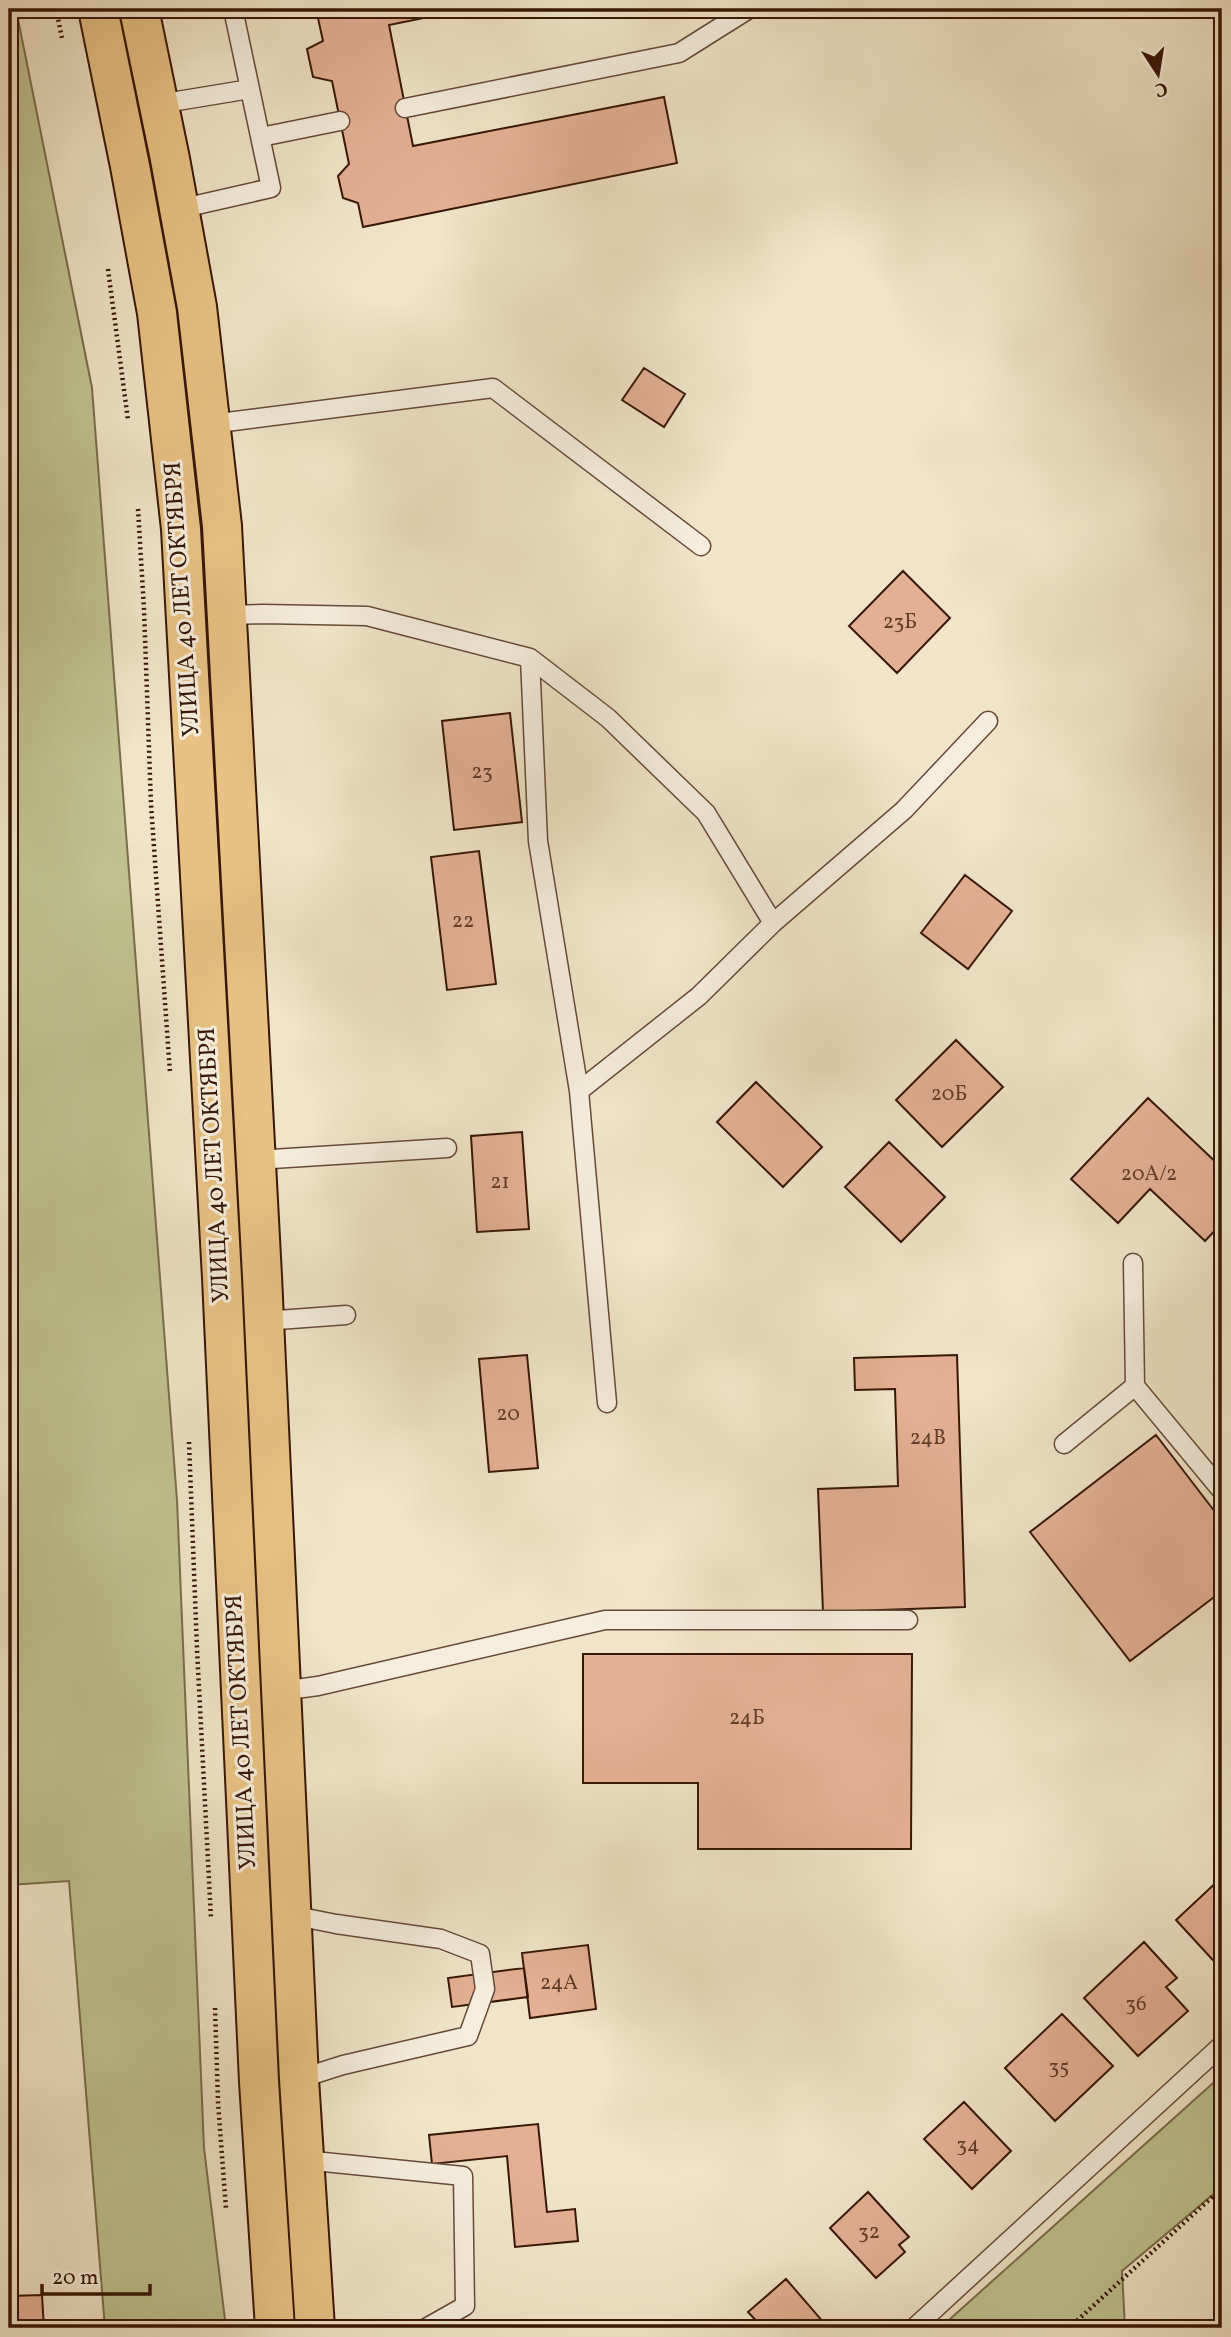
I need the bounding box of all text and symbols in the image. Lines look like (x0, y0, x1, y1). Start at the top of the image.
north arrow (1122, 38, 1192, 108)
text: С (1152, 75, 1170, 103)
street label: УЛИЦА 40 ЛЕТ ОКТЯБРЯ (156, 460, 210, 738)
house number: 23Б (883, 608, 917, 637)
house number: 23 (471, 758, 493, 787)
house number: 22 (452, 907, 474, 936)
street label: УЛИЦА 40 ЛЕТ ОКТЯБРЯ (191, 1026, 239, 1304)
house number: 20Б (931, 1080, 967, 1109)
house number: 20А/2 (1121, 1160, 1177, 1189)
house number: 21 (490, 1168, 510, 1197)
house number: 20 (496, 1400, 520, 1429)
house number: 24В (910, 1424, 946, 1453)
street label: УЛИЦА 40 ЛЕТ ОКТЯБРЯ (218, 1593, 266, 1871)
house number: 24Б (729, 1704, 765, 1733)
house number: 24А (540, 1969, 578, 1998)
house number: 36 (1125, 1990, 1147, 2019)
house number: 35 (1049, 2053, 1069, 2082)
house number: 34 (956, 2131, 980, 2160)
house number: 32 (858, 2218, 880, 2247)
scale bar (42, 2253, 150, 2297)
text: 20 m (52, 2264, 98, 2293)

